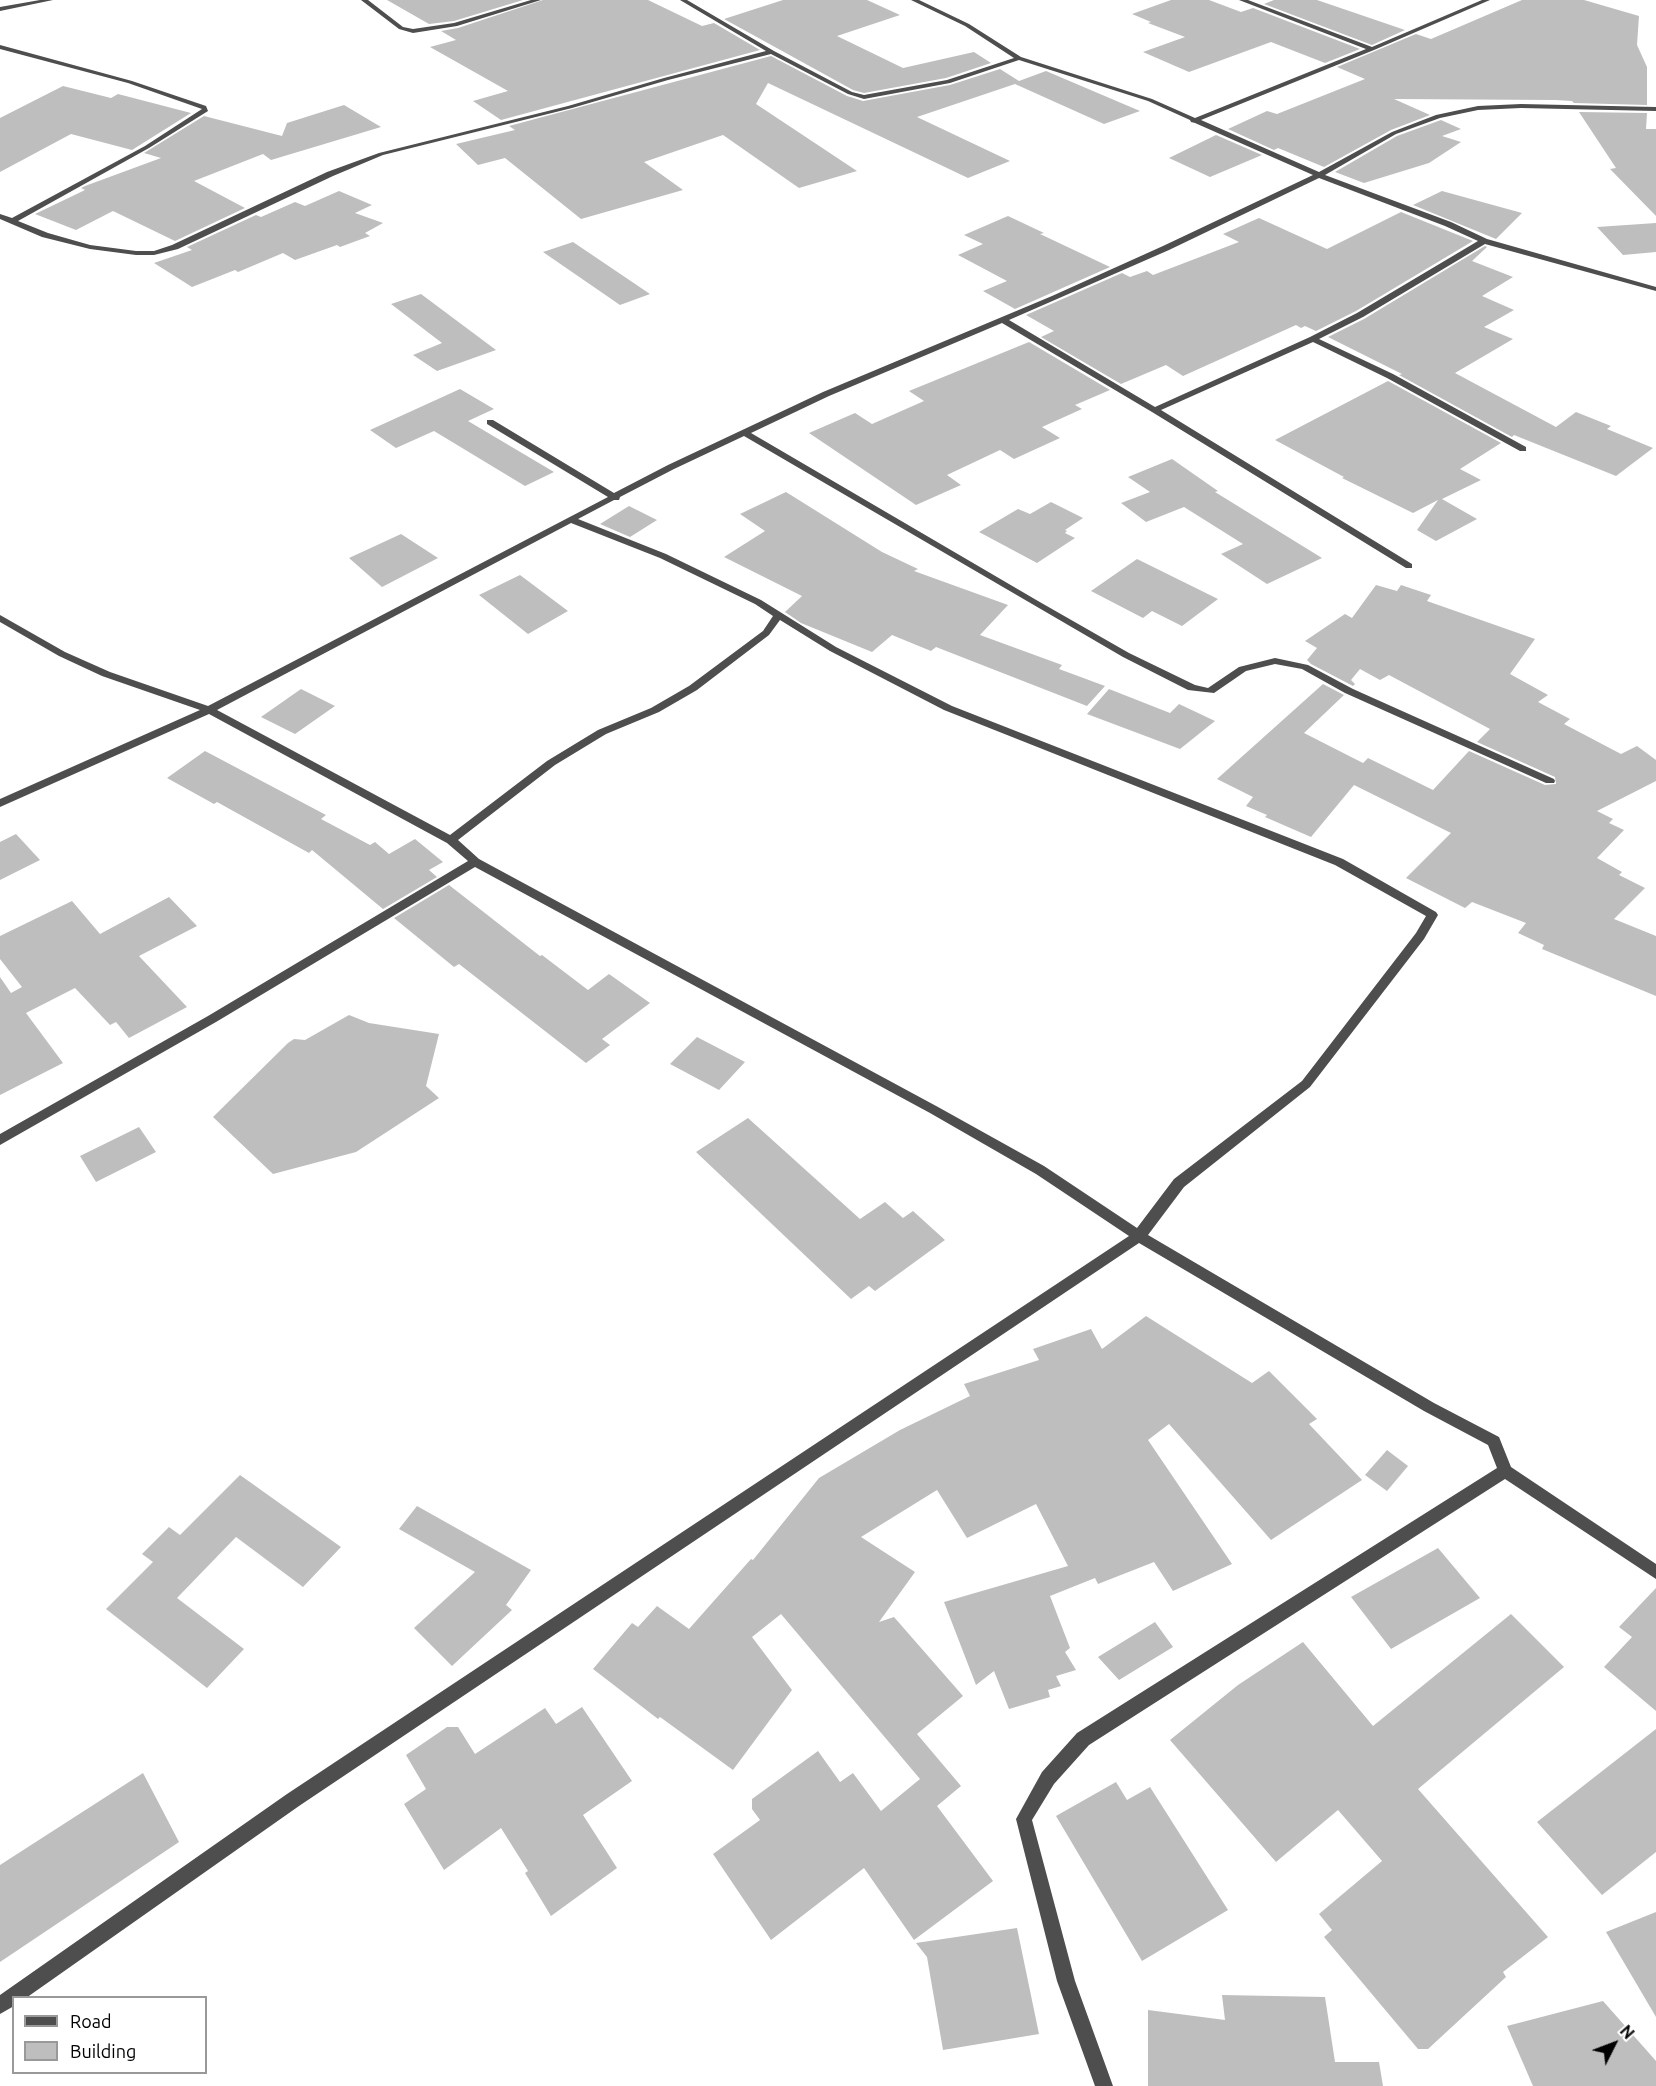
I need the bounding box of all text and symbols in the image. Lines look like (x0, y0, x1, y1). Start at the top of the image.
legend (12, 1996, 207, 2074)
text: Road (70, 2011, 112, 2031)
north arrow (1584, 2014, 1644, 2074)
text: N (1617, 2021, 1638, 2042)
text: Building (70, 2041, 136, 2061)

